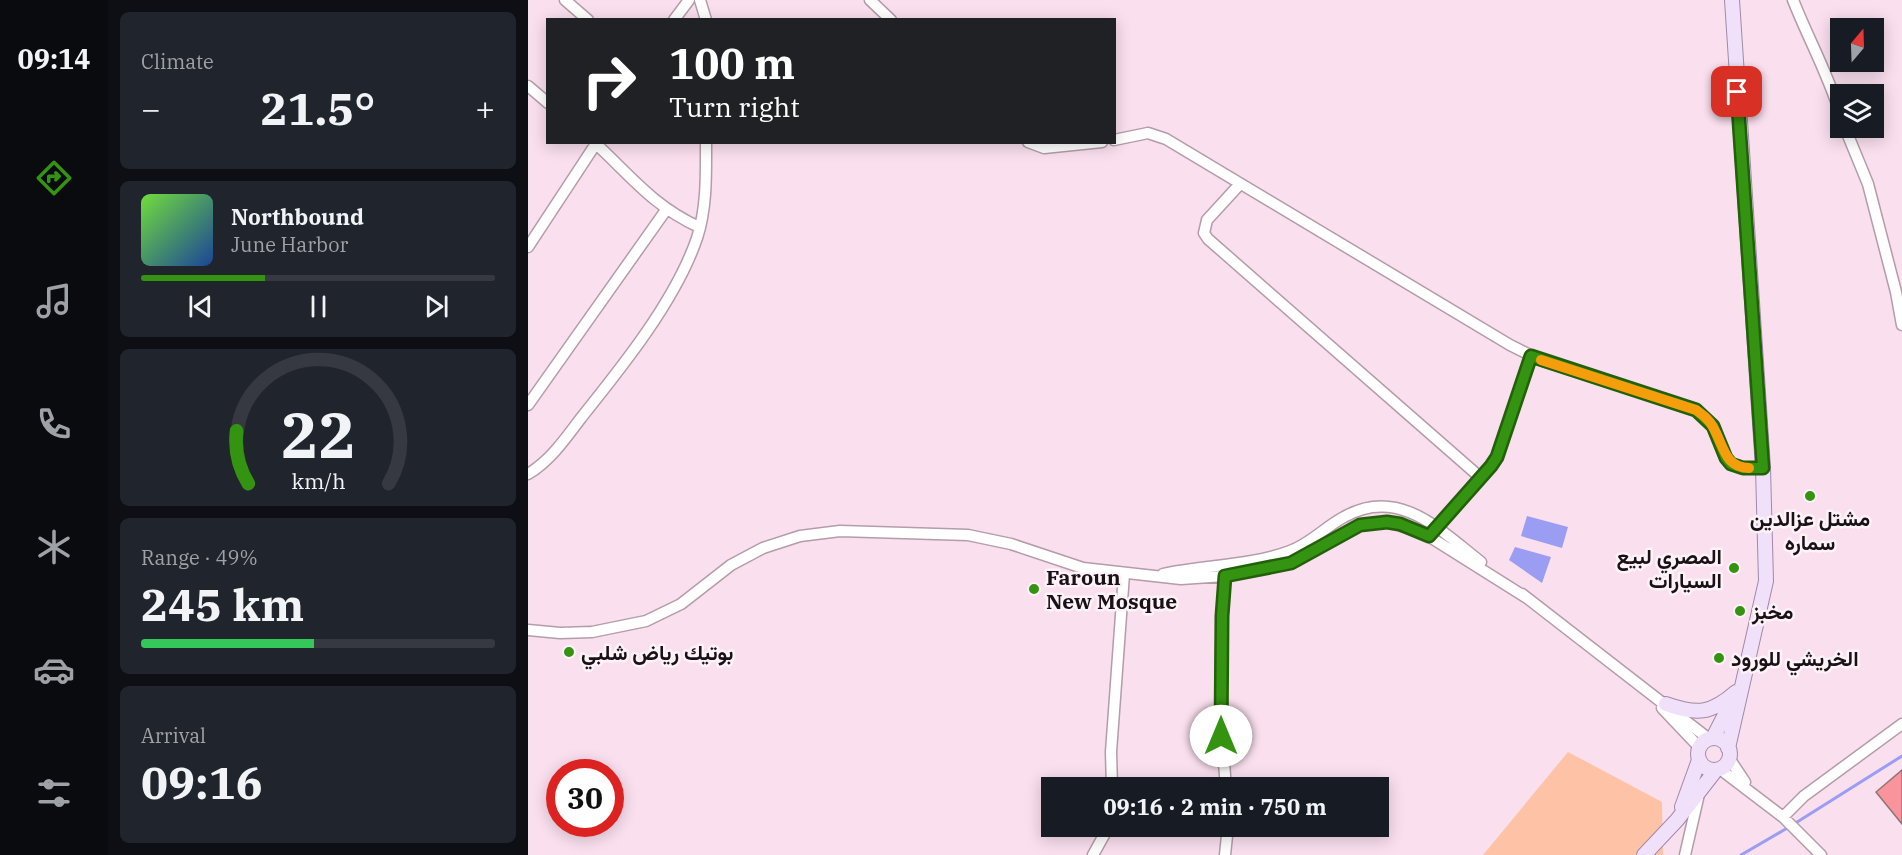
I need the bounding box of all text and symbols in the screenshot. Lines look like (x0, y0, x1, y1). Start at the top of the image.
north arrow (1830, 18, 1884, 72)
map controls (1830, 18, 1884, 138)
text: 100 m (669, 36, 795, 91)
text: 09:14 (18, 41, 90, 76)
icon: right (570, 42, 648, 120)
text: Climate (141, 48, 214, 75)
pin (1711, 66, 1762, 117)
icon: arrive (1720, 75, 1753, 108)
text: 21.5° (261, 79, 375, 137)
button: layers (1830, 84, 1884, 138)
text: − (141, 87, 161, 130)
text: + (475, 87, 495, 130)
text: Turn right (669, 89, 800, 124)
icon: directions (33, 157, 75, 199)
text: Northbound (231, 202, 364, 231)
text: June Harbor (231, 231, 348, 258)
icon: music (33, 280, 75, 322)
icon: previous (184, 290, 217, 323)
icon: pause (302, 290, 335, 323)
icon: next (420, 290, 453, 323)
text: 22 (281, 395, 355, 476)
icon: phone (33, 403, 75, 445)
text: km/h (291, 468, 345, 496)
marker: مشتل عزالدين سماره (1803, 489, 1817, 503)
place label: مشتل عزالدين سماره (1750, 504, 1870, 556)
icon: climate (33, 526, 75, 568)
place label: المصري لبيع السيارات (1617, 542, 1722, 594)
text: Range · 49% (141, 544, 258, 571)
marker: المصري لبيع السيارات (1727, 561, 1741, 575)
place label: Faroun New Mosque (1046, 563, 1177, 615)
text: 245 km (141, 575, 304, 633)
marker: Faroun New Mosque (1027, 582, 1041, 596)
place label: مخبز (1751, 597, 1793, 625)
marker: مخبز (1733, 604, 1747, 618)
place label: بوتيك رياض شلبي (581, 638, 733, 670)
place label: الخريشي للورود (1731, 644, 1859, 676)
marker: بوتيك رياض شلبي (562, 645, 576, 659)
icon: car (33, 649, 75, 691)
marker: الخريشي للورود (1712, 651, 1726, 665)
position arrow (1189, 704, 1253, 768)
text: Arrival (141, 722, 206, 749)
text: 09:16 (141, 753, 263, 811)
speed limit sign: 30 (546, 759, 624, 837)
icon: filters (33, 772, 75, 814)
text: 09:16 · 2 min · 750 m (1103, 792, 1327, 821)

